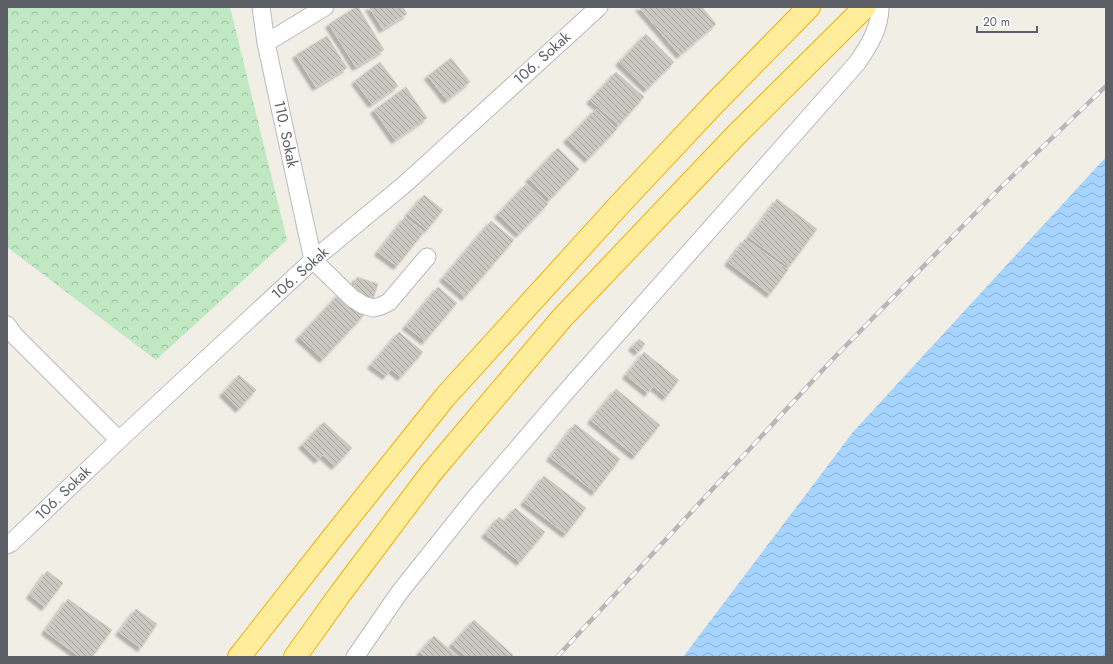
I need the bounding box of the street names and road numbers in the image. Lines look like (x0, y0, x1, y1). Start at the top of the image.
street label: 106. Sokak (509, 26, 576, 90)
street label: 110. Sokak (268, 98, 304, 170)
street label: 106. Sokak (267, 241, 334, 305)
street label: 106. Sokak (30, 460, 96, 525)

